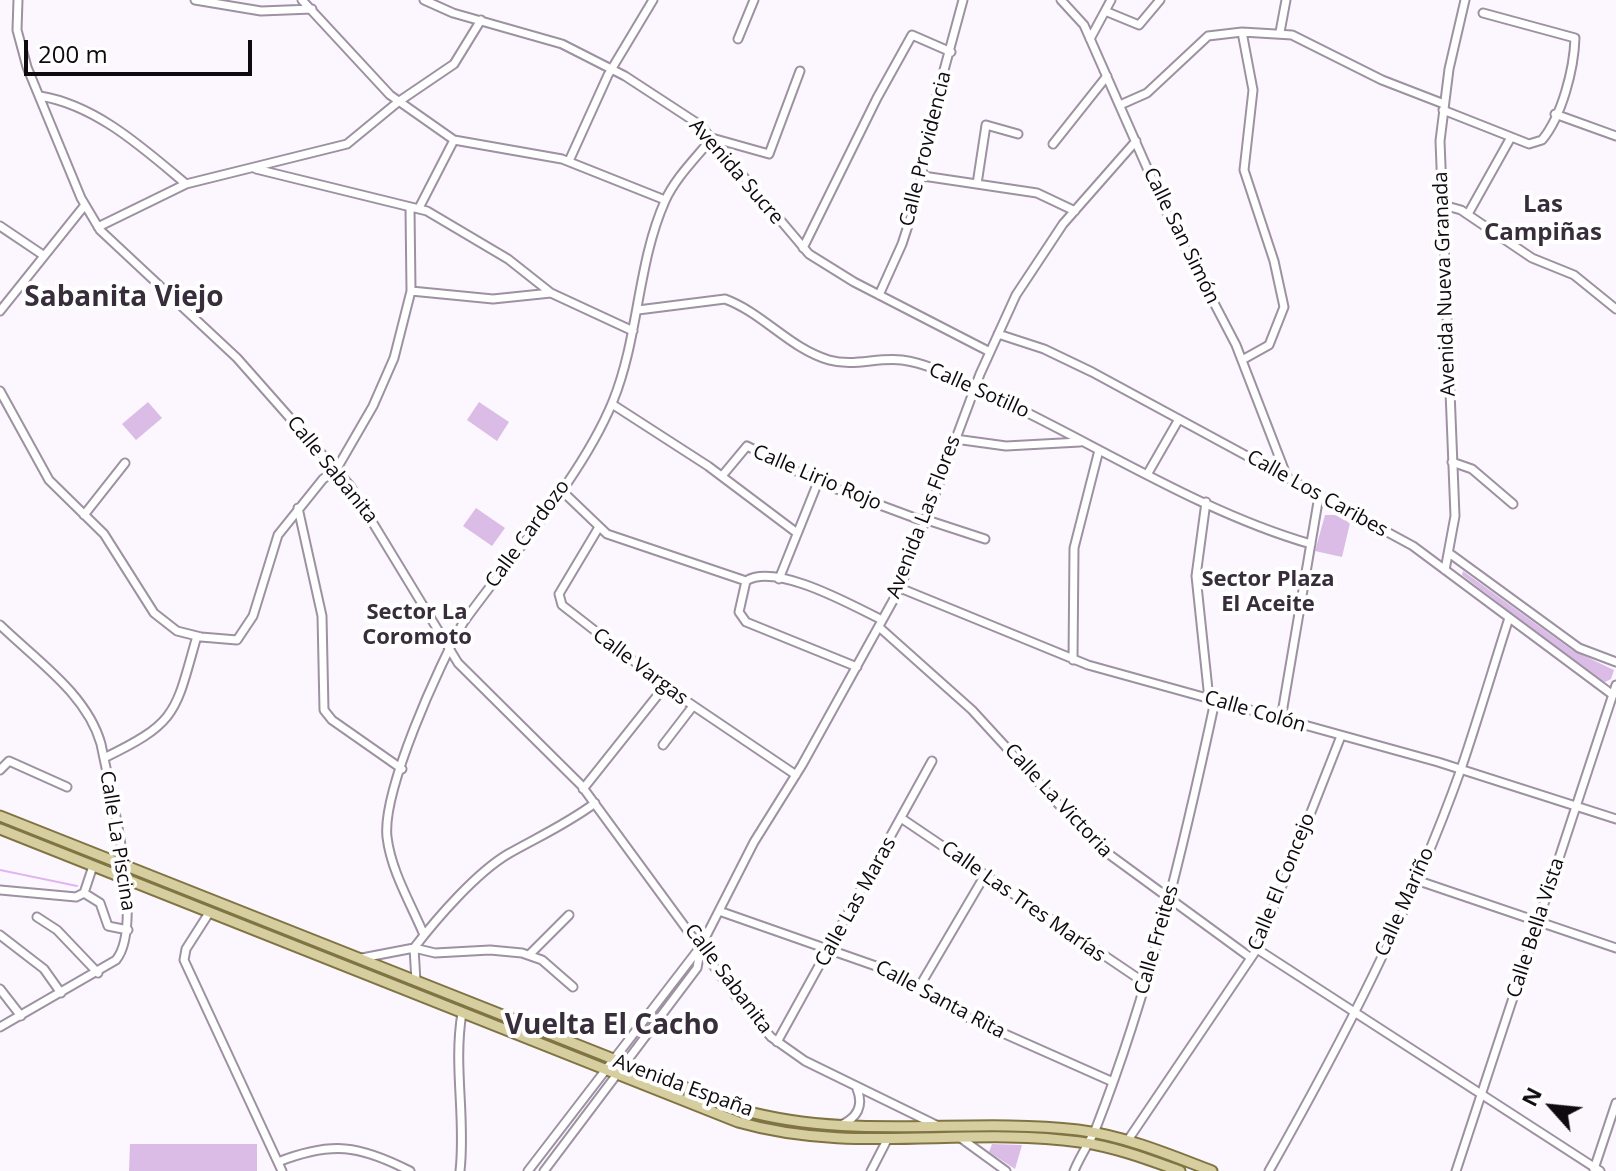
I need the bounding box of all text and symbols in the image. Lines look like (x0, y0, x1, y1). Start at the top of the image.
scale bar (28, 24, 256, 74)
text: 200 m (38, 37, 108, 70)
street label: Calle Providencia (895, 69, 957, 229)
street label: Avenida Sucre (684, 114, 788, 230)
street label: Calle San Simón (1138, 164, 1224, 308)
street label: Avenida Nueva Granada (1429, 171, 1461, 397)
district label: Las Campiñas (1484, 191, 1602, 247)
district label: Sabanita Viejo (24, 281, 224, 315)
street label: Calle Sotillo (925, 358, 1033, 424)
street label: Calle Sabanita (281, 411, 383, 529)
street label: Avenida Las Flores (882, 432, 966, 602)
street label: Calle Lirio Rojo (749, 440, 885, 516)
street label: Calle Los Caribes (1242, 445, 1392, 543)
street label: Calle Cardozo (481, 475, 575, 593)
district label: Sector Plaza El Aceite (1201, 567, 1335, 618)
district label: Sector La Coromoto (362, 600, 472, 652)
street label: Calle Vargas (588, 623, 692, 711)
street label: Calle Colón (1202, 686, 1308, 738)
street label: Calle La Victoria (999, 739, 1117, 863)
street label: Calle La Piscina (94, 769, 140, 913)
street label: Calle El Concejo (1243, 810, 1321, 954)
street label: Calle Las Maras (810, 833, 902, 971)
street label: Calle Las Tres Marías (936, 836, 1110, 968)
street label: Calle Mariño (1370, 844, 1440, 960)
street label: Calle Bella Vista (1502, 855, 1570, 1001)
street label: Calle Freites (1130, 882, 1184, 998)
street label: Calle Sabanita (679, 919, 777, 1039)
street label: Calle Santa Rita (871, 956, 1009, 1044)
district label: Vuelta El Cacho (505, 1009, 719, 1043)
street label: Avenida España (610, 1050, 756, 1122)
north arrow (1512, 1067, 1592, 1147)
text: N (1513, 1081, 1548, 1111)

